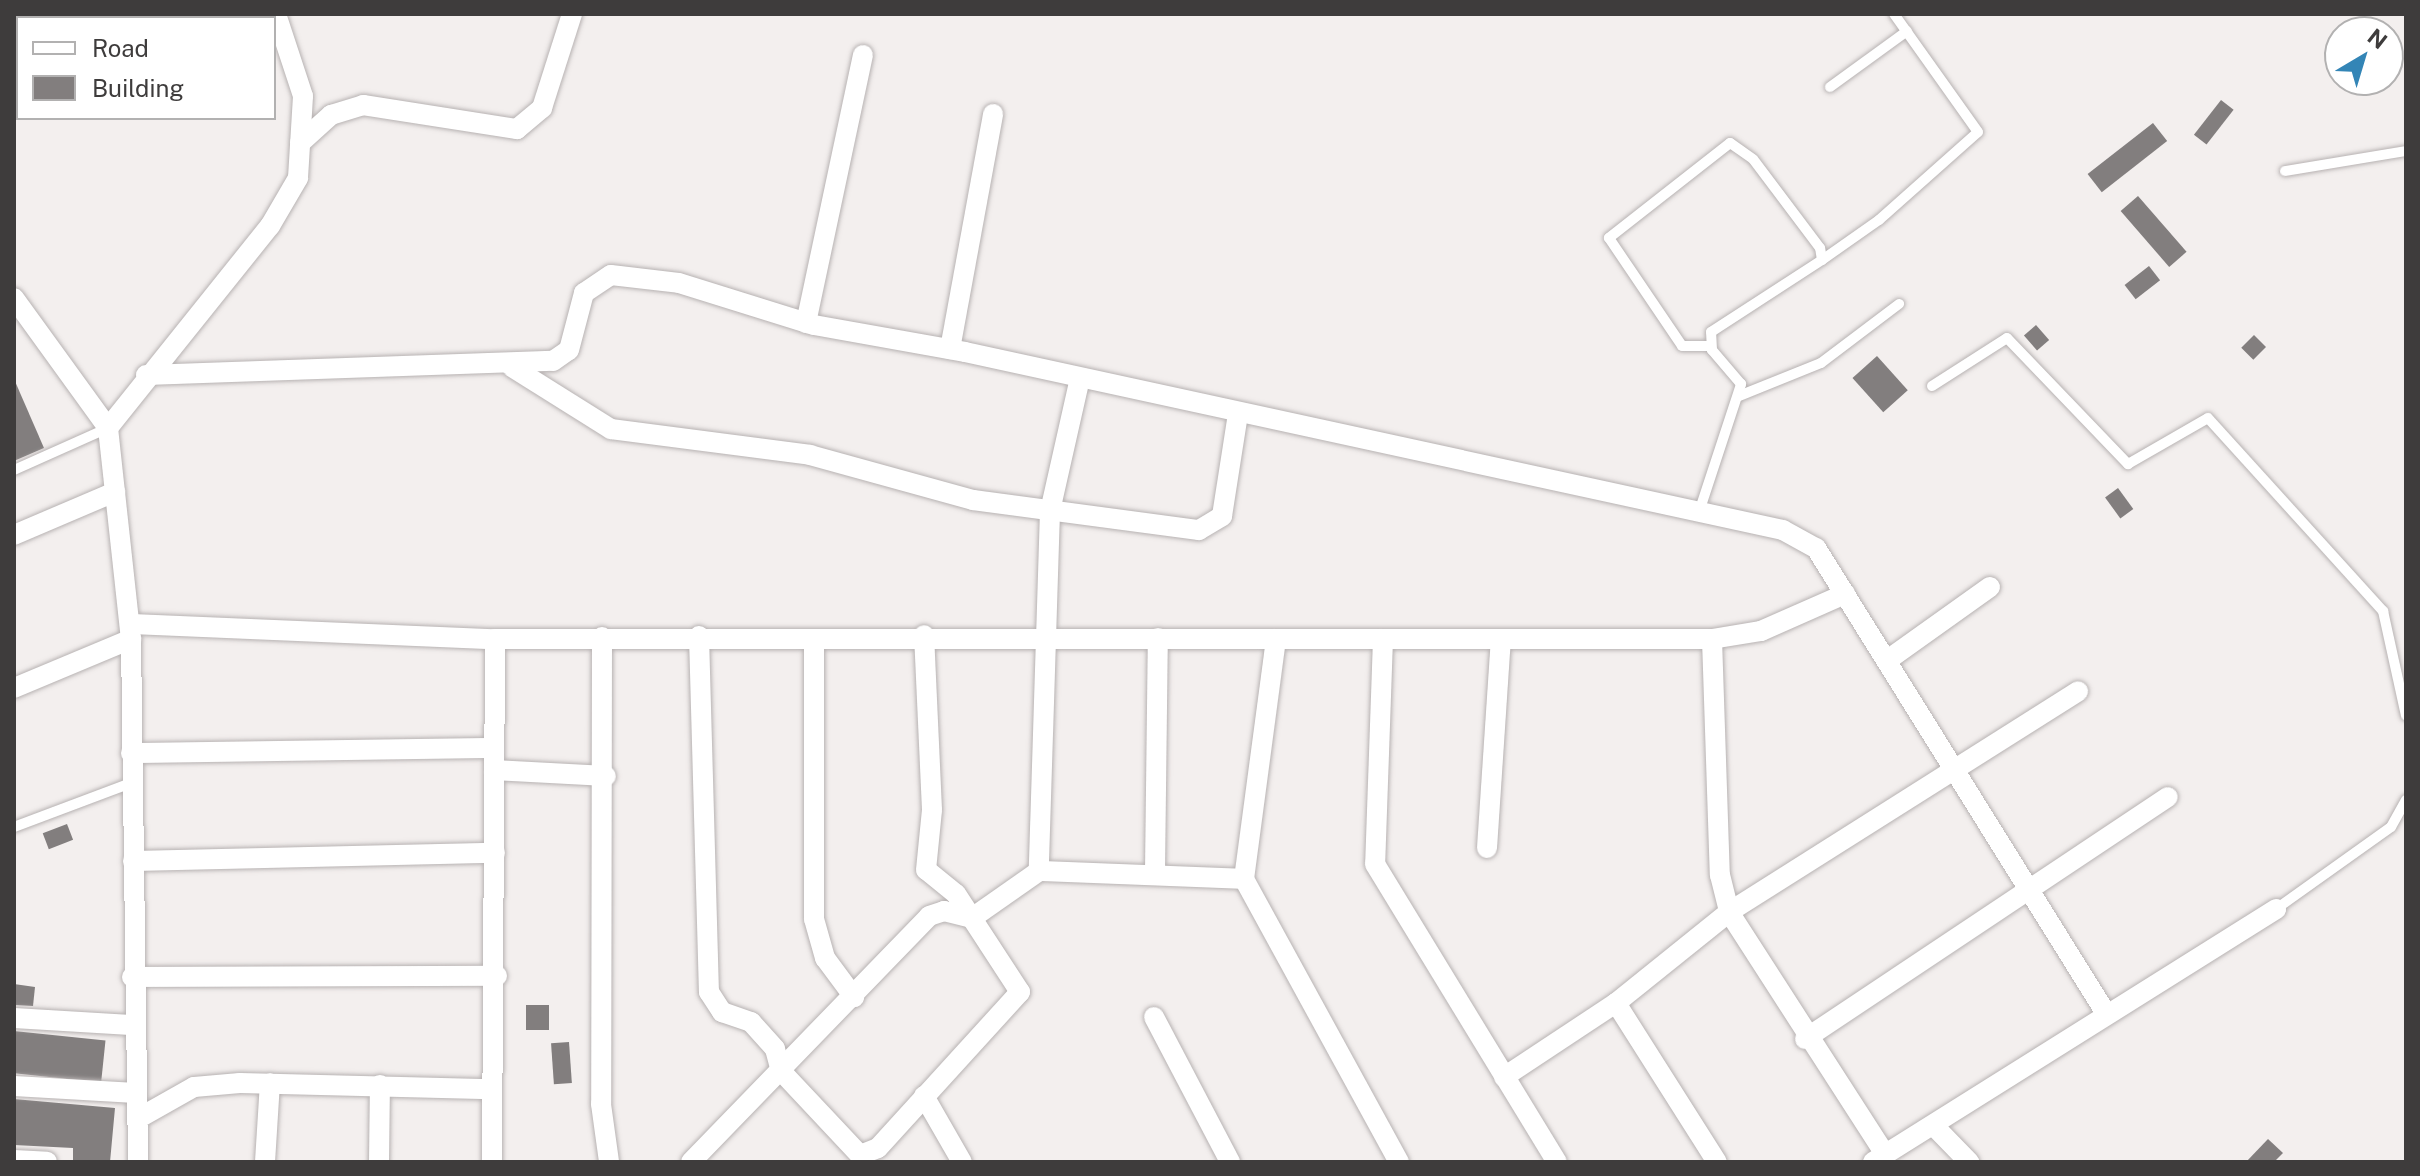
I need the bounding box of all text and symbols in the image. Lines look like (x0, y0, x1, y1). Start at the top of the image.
legend (16, 16, 276, 120)
north arrow (2324, 16, 2404, 96)
text: N (2363, 23, 2392, 54)
text: Road (92, 34, 149, 62)
text: Building (92, 74, 184, 102)

